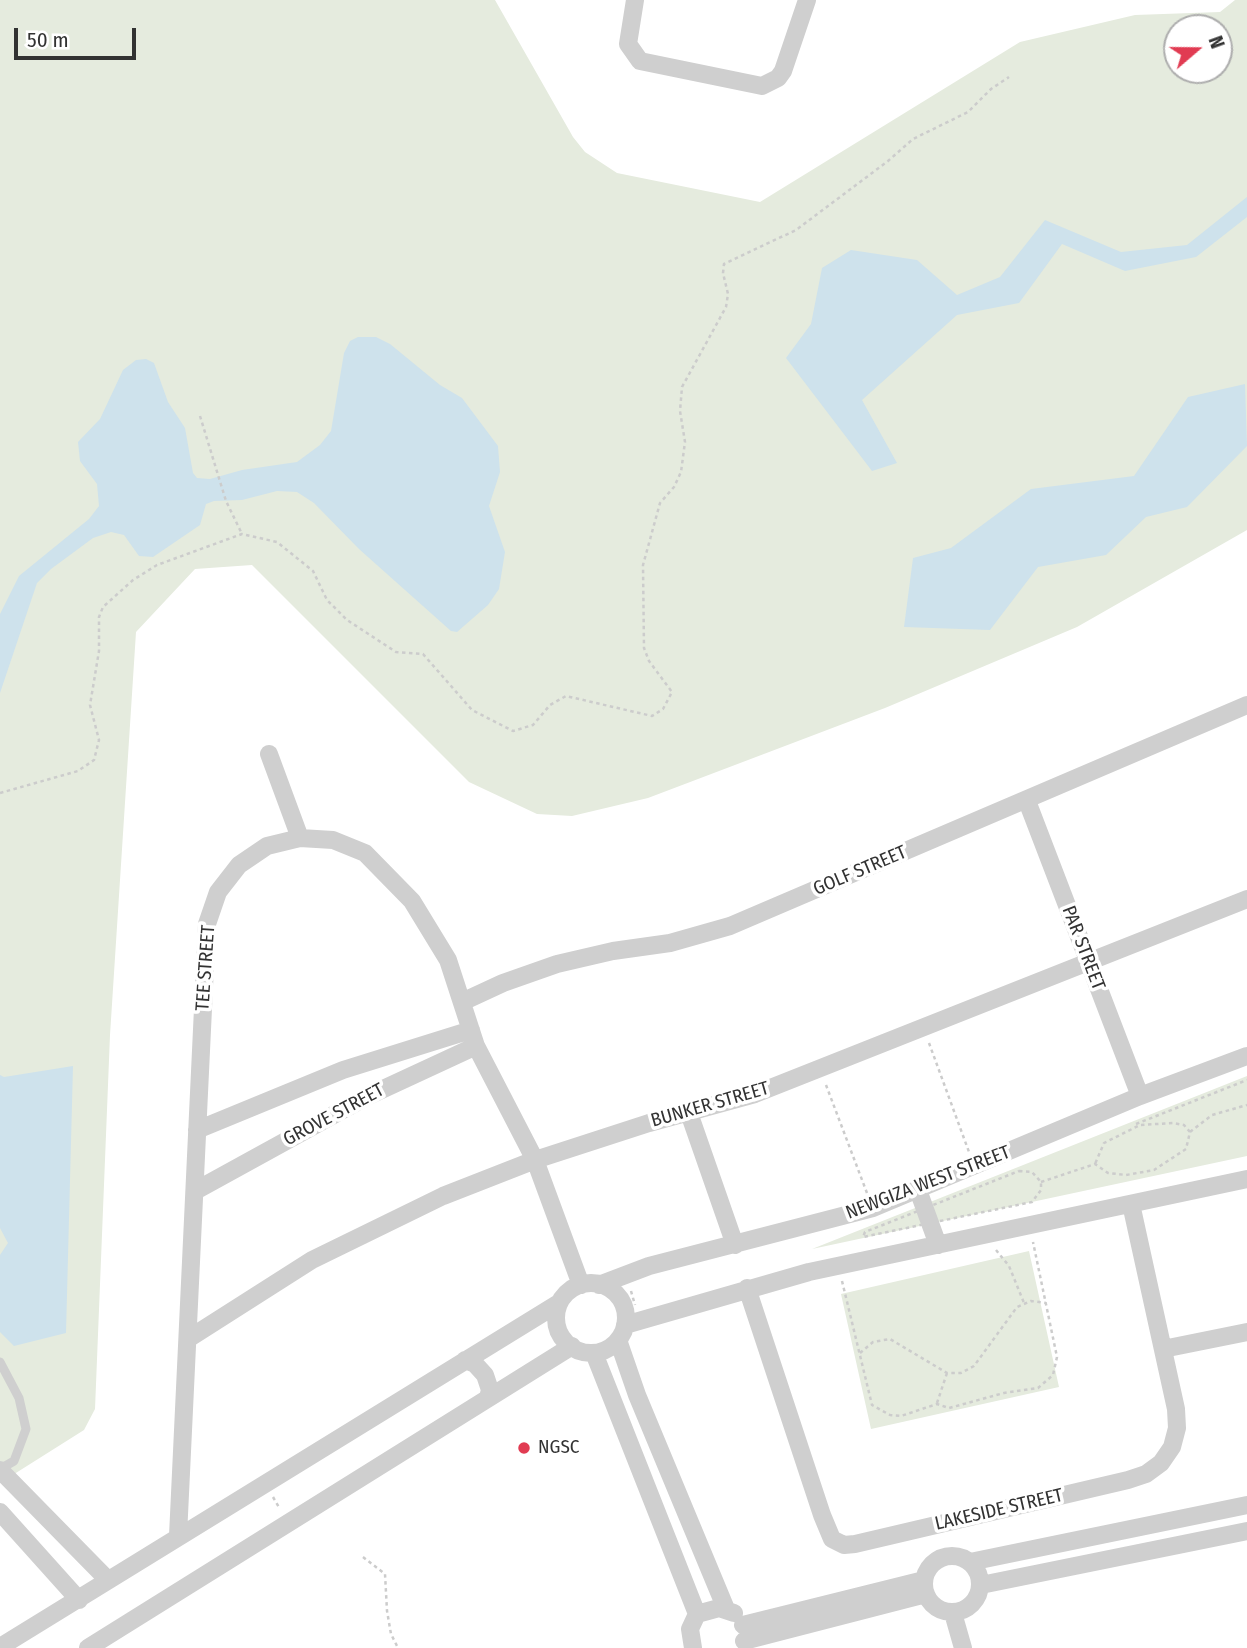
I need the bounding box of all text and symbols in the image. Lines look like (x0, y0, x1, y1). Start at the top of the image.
scale bar (18, 14, 140, 58)
north arrow (1163, 14, 1233, 84)
text: 50 m (27, 27, 69, 53)
text: N (1204, 33, 1229, 52)
street label: GOLF STREET (810, 841, 910, 901)
street label: PAR STREET (1057, 903, 1109, 993)
street label: TEE STREET (192, 924, 220, 1012)
street label: BUNKER STREET (648, 1077, 772, 1133)
street label: GROVE STREET (280, 1079, 388, 1151)
street label: NEWGIZA WEST STREET (843, 1141, 1013, 1225)
place label: NGSC (538, 1437, 579, 1459)
marker: NGSC (516, 1440, 532, 1456)
street label: LAKESIDE STREET (933, 1484, 1065, 1536)

